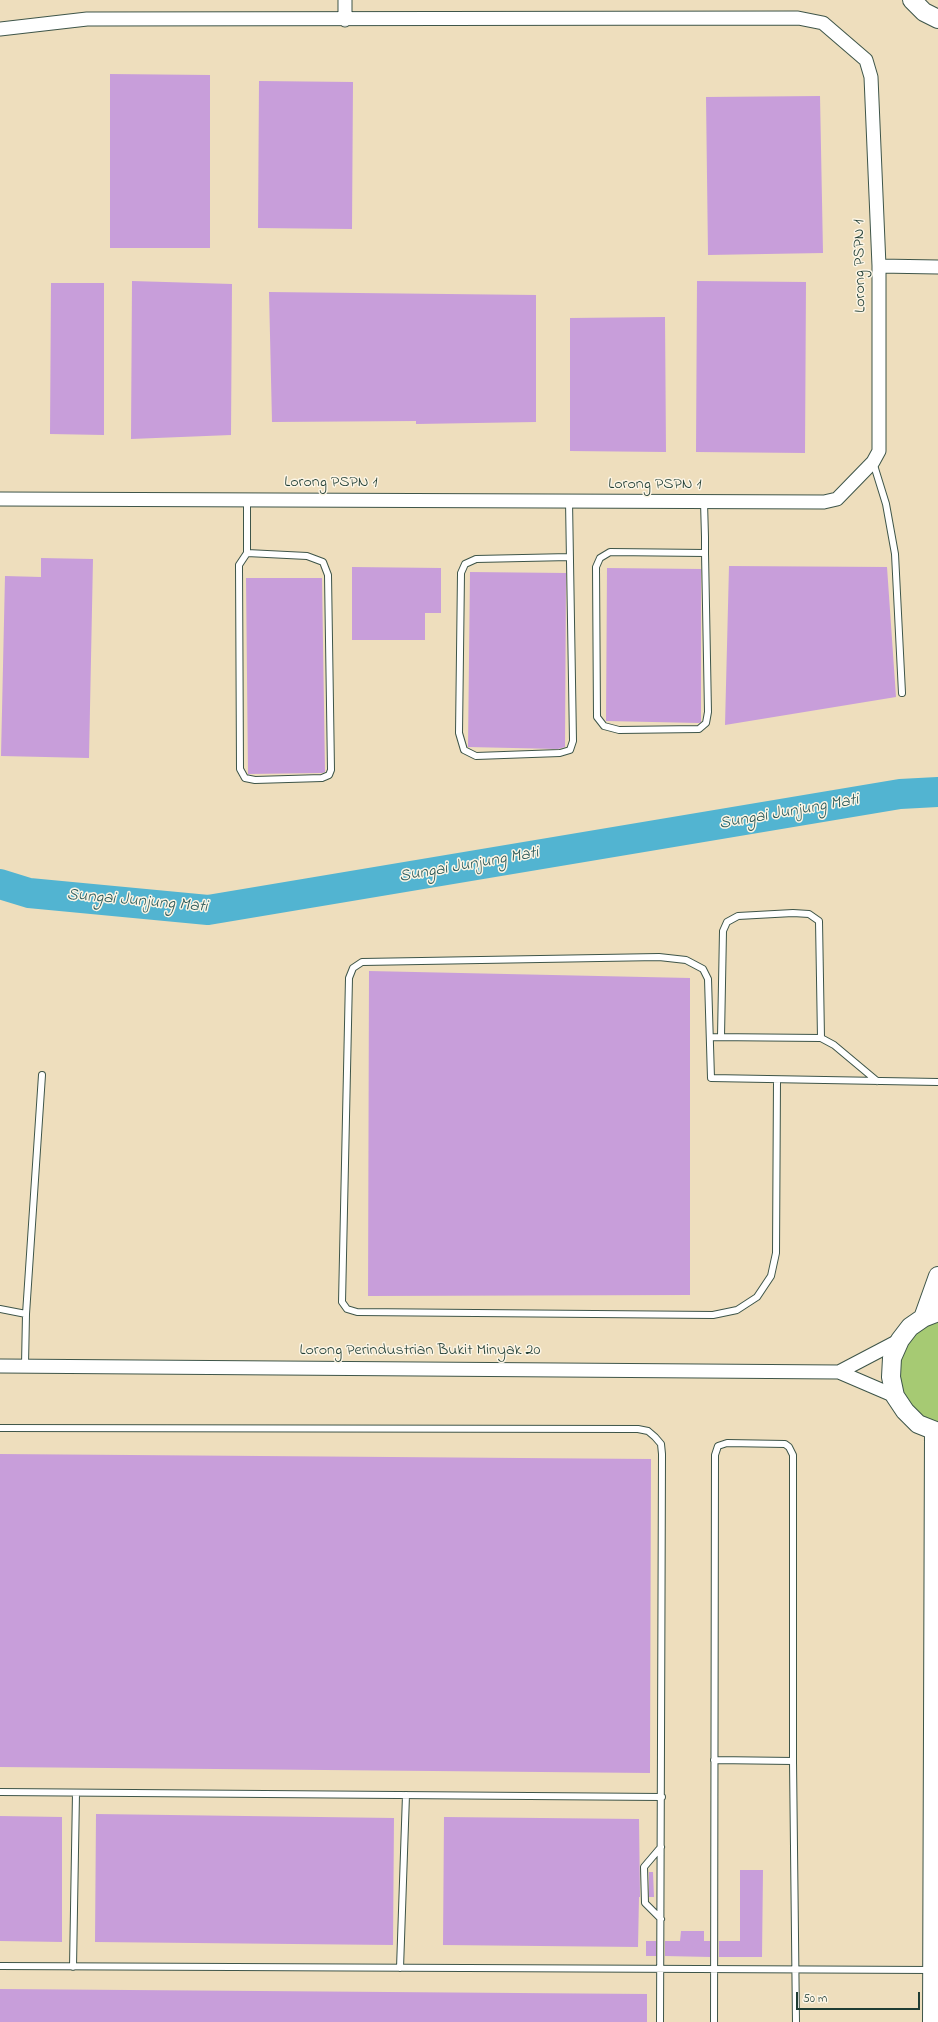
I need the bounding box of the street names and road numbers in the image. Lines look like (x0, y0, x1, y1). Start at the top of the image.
street label: Lorong PSPN 1 (851, 219, 871, 313)
street label: Lorong PSPN 1 (284, 473, 378, 493)
street label: Lorong PSPN 1 (608, 475, 702, 495)
street label: Lorong Perindustrian Bukit Minyak 20 (300, 1341, 540, 1361)

